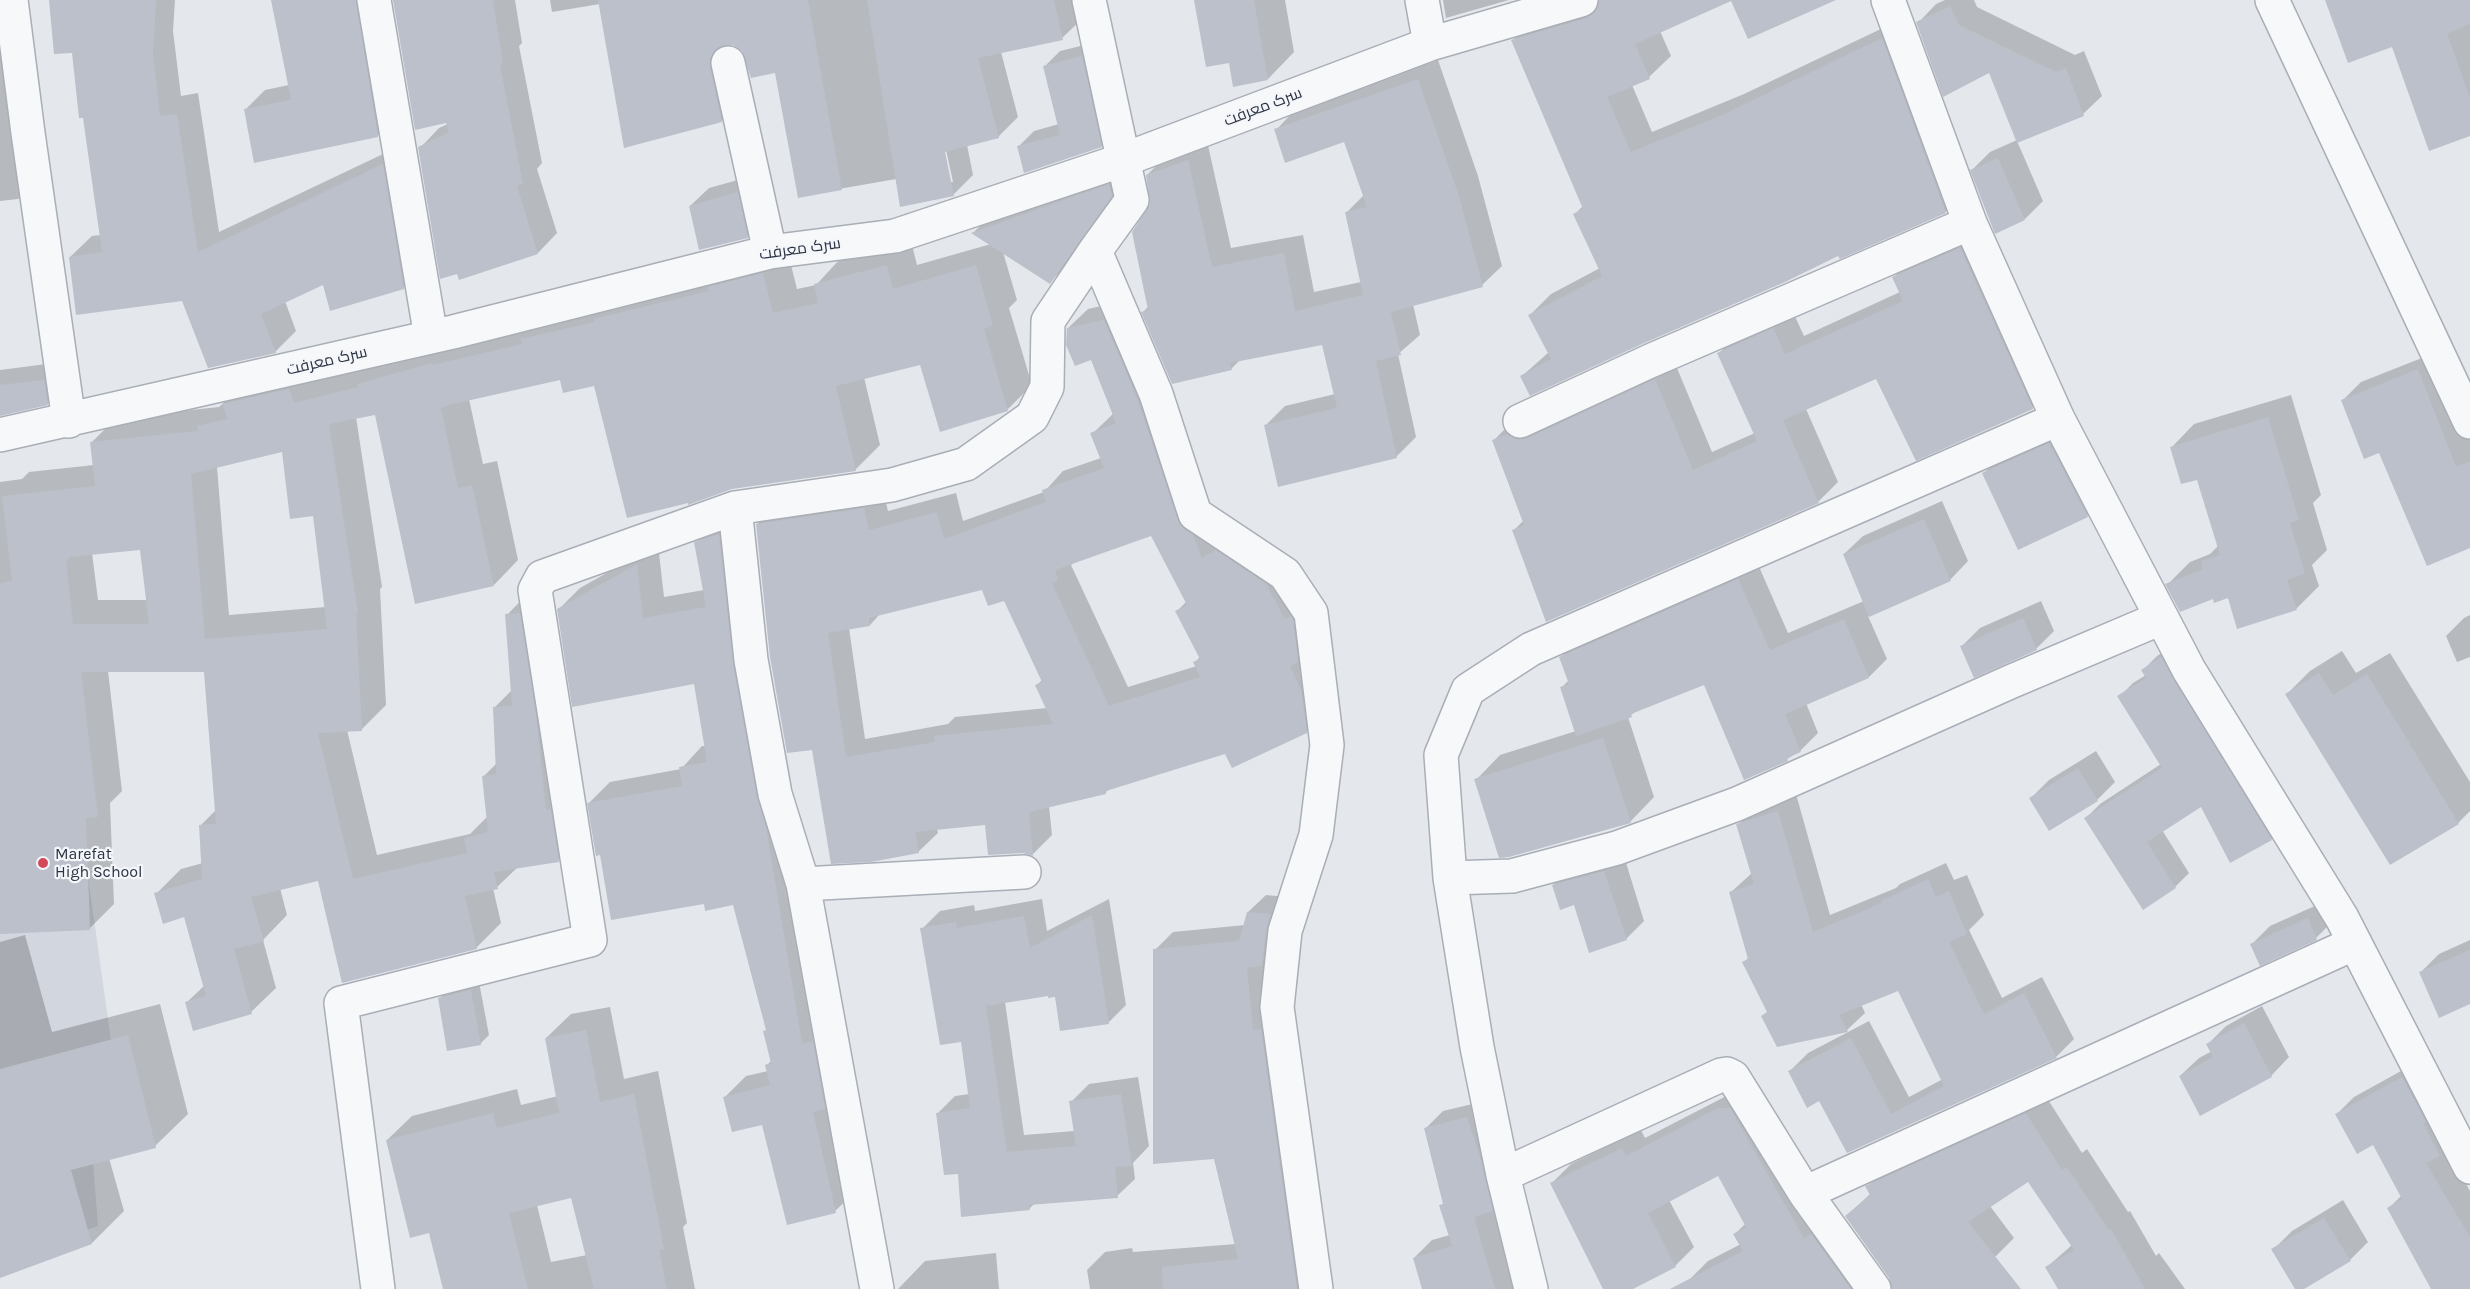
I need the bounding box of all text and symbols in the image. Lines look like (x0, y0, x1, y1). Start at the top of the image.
street label: سرک معرفت (1221, 83, 1305, 131)
street label: سرک معرفت (758, 234, 842, 264)
street label: سرک معرفت (285, 342, 369, 380)
place label: Marefat High School (55, 844, 143, 882)
marker: Marefat High School (36, 856, 50, 870)

